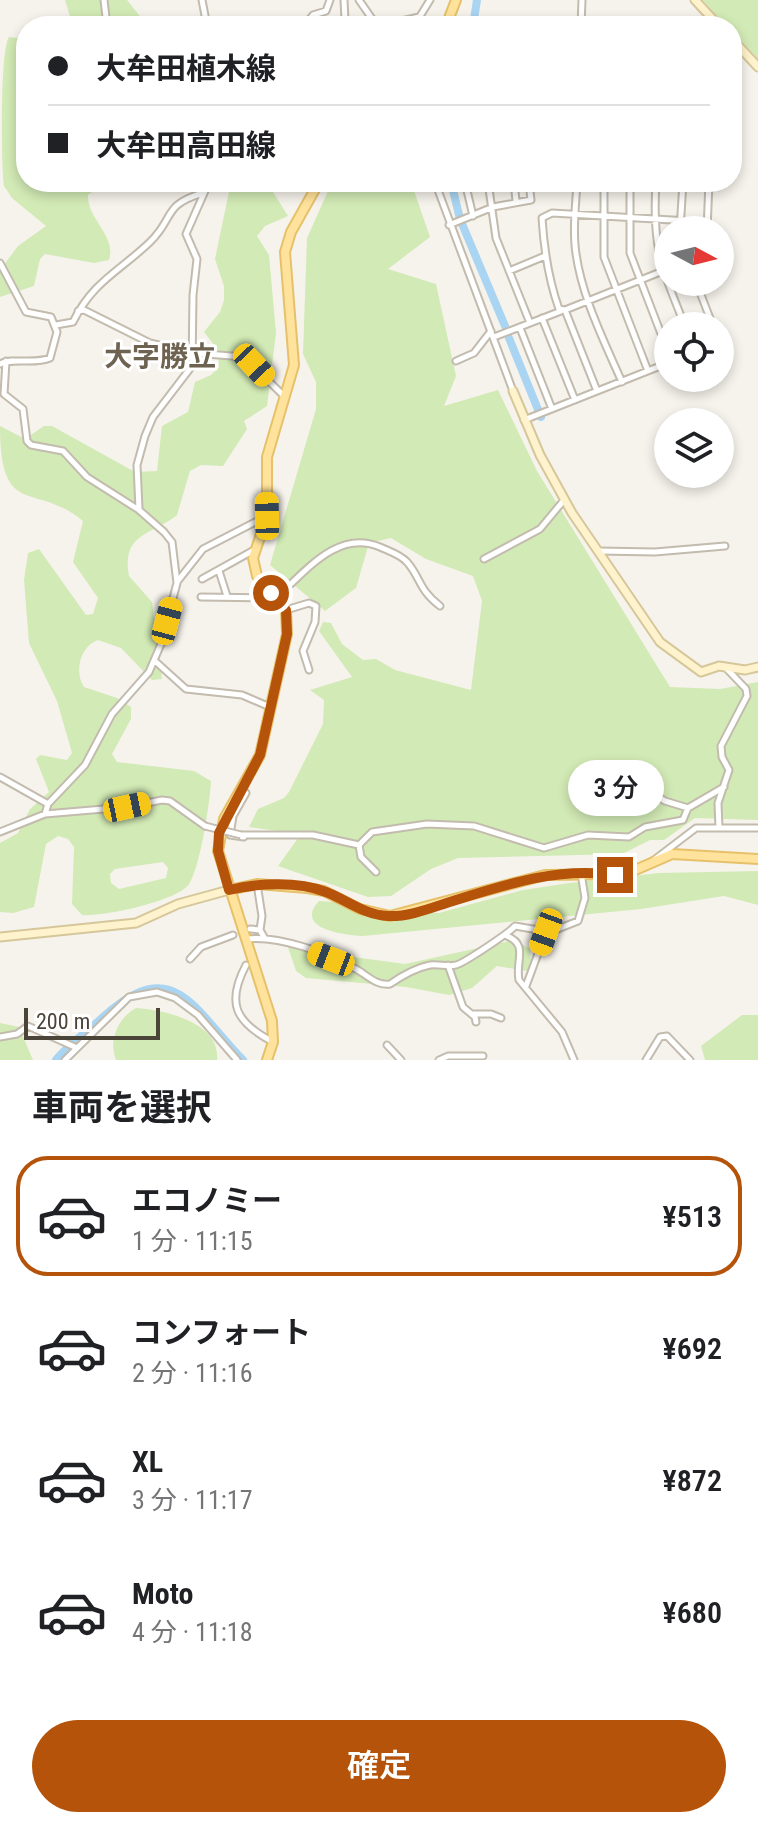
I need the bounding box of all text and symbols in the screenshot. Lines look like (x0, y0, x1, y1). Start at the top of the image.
text: 大牟田植木線 (96, 51, 276, 86)
text: 大牟田高田線 (96, 128, 276, 163)
north arrow (654, 216, 734, 296)
map controls (654, 216, 734, 488)
button: locate (654, 312, 734, 392)
car (229, 339, 279, 391)
district label: 大字勝立 (104, 340, 216, 373)
button: layers (654, 408, 734, 488)
car (255, 492, 279, 540)
route start (253, 575, 289, 611)
car (149, 595, 185, 647)
callout: 3 分 (567, 759, 663, 815)
text: 3 分 (593, 773, 639, 803)
car (101, 790, 153, 824)
route end (597, 857, 633, 893)
car (527, 905, 565, 959)
car (304, 939, 358, 979)
scale bar (24, 1004, 160, 1040)
text: 200 m (36, 1009, 90, 1034)
text: 車両を選択 (32, 1087, 212, 1129)
icon: car (36, 1180, 108, 1252)
text: エコノミー (132, 1183, 282, 1218)
text: ¥513 (663, 1199, 722, 1234)
text: 1 分 · 11:15 (132, 1226, 252, 1256)
icon: car (36, 1312, 108, 1384)
text: コンフォート (132, 1315, 311, 1350)
text: ¥692 (663, 1331, 722, 1366)
text: 2 分 · 11:16 (132, 1358, 252, 1388)
icon: car (36, 1444, 108, 1516)
text: XL (132, 1444, 163, 1479)
text: ¥872 (663, 1463, 722, 1498)
text: 3 分 · 11:17 (132, 1485, 252, 1515)
icon: car (36, 1576, 108, 1648)
text: Moto (132, 1576, 193, 1611)
text: ¥680 (663, 1595, 722, 1630)
text: 4 分 · 11:18 (132, 1617, 252, 1647)
button: 確定 (32, 1720, 726, 1812)

